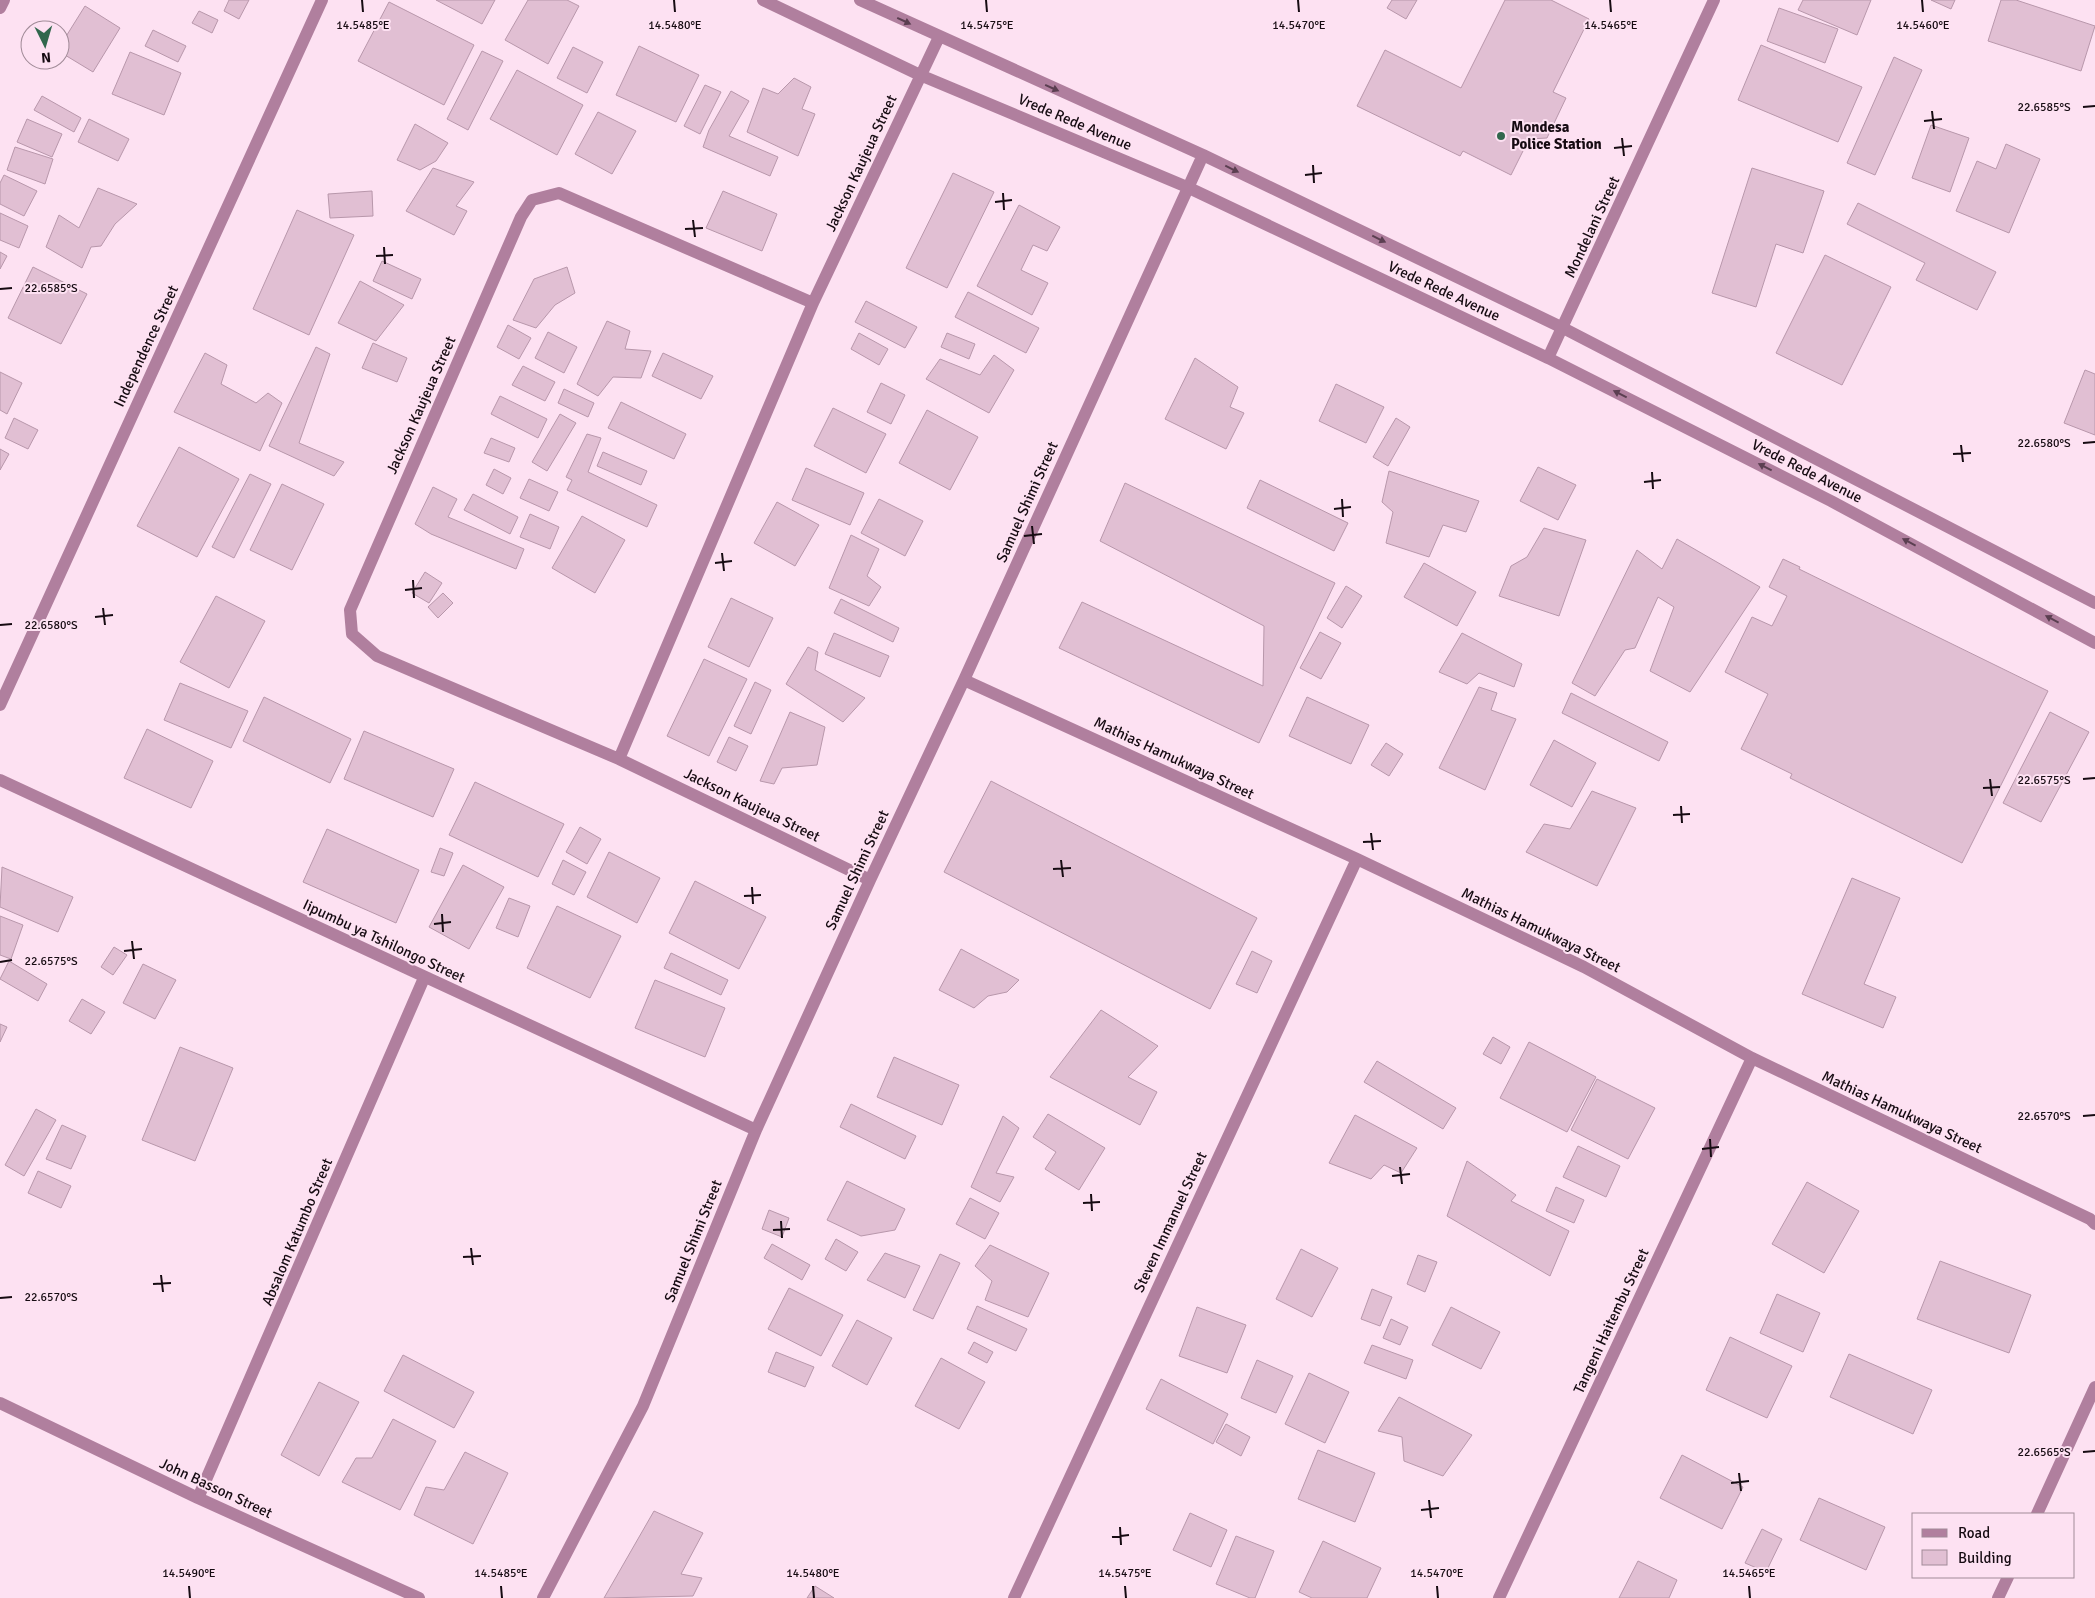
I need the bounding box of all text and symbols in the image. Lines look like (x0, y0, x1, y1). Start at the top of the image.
one-way arrow (897, 16, 912, 25)
text: 14.5485°E (336, 18, 390, 33)
text: 14.5480°E (648, 18, 702, 33)
text: 14.5475°E (960, 18, 1014, 33)
text: 14.5470°E (1272, 18, 1326, 33)
text: 14.5465°E (1584, 18, 1638, 33)
text: 14.5460°E (1896, 18, 1950, 33)
north arrow (20, 20, 70, 70)
text: N (40, 49, 52, 66)
one-way arrow (1045, 83, 1060, 92)
street label: Vrede Rede Avenue (1015, 90, 1135, 154)
street label: Jackson Kaujeua Street (821, 92, 901, 234)
text: 22.6585°S (2017, 100, 2071, 115)
place label: Mondesa Police Station (1511, 118, 1602, 153)
marker: Mondesa Police Station (1495, 130, 1507, 142)
one-way arrow (1225, 166, 1239, 174)
street label: Mondelani Street (1561, 173, 1623, 281)
one-way arrow (1372, 236, 1386, 244)
street label: Vrede Rede Avenue (1385, 257, 1503, 325)
text: 22.6585°S (24, 281, 78, 296)
street label: Independence Street (110, 282, 182, 410)
street label: Jackson Kaujeua Street (382, 333, 460, 477)
one-way arrow (1613, 390, 1627, 398)
street label: Vrede Rede Avenue (1749, 435, 1865, 507)
text: 22.6580°S (2017, 436, 2071, 451)
street label: Samuel Shimi Street (992, 439, 1062, 565)
one-way arrow (1758, 463, 1772, 471)
one-way arrow (1902, 538, 1916, 547)
one-way arrow (2045, 615, 2059, 624)
text: 22.6580°S (24, 618, 78, 633)
street label: Mathias Hamukwaya Street (1091, 713, 1257, 803)
street label: Jackson Kaujeua Street (681, 764, 823, 846)
text: 22.6575°S (2017, 773, 2071, 788)
street label: Samuel Shimi Street (821, 807, 893, 933)
street label: Mathias Hamukwaya Street (1458, 884, 1624, 976)
street label: Iipumbu ya Tshilongo Street (300, 895, 468, 987)
text: 22.6575°S (24, 954, 78, 969)
street label: Mathias Hamukwaya Street (1819, 1067, 1985, 1157)
text: 22.6570°S (2017, 1109, 2071, 1124)
street label: Steven Immanuel Street (1130, 1149, 1210, 1295)
street label: Absalom Katumbo Street (258, 1156, 336, 1308)
street label: Samuel Shimi Street (660, 1177, 726, 1305)
street label: Tangeni Haitembu Street (1569, 1246, 1653, 1396)
text: 22.6570°S (24, 1290, 78, 1305)
text: 22.6565°S (2017, 1445, 2071, 1460)
street label: John Basson Street (157, 1454, 275, 1522)
legend (1912, 1513, 2075, 1578)
text: Road (1958, 1524, 1990, 1542)
text: Building (1958, 1549, 2012, 1567)
text: 14.5490°E (162, 1566, 216, 1581)
text: 14.5485°E (474, 1566, 528, 1581)
text: 14.5480°E (786, 1566, 840, 1581)
text: 14.5475°E (1098, 1566, 1152, 1581)
text: 14.5470°E (1410, 1566, 1464, 1581)
text: 14.5465°E (1722, 1566, 1776, 1581)

